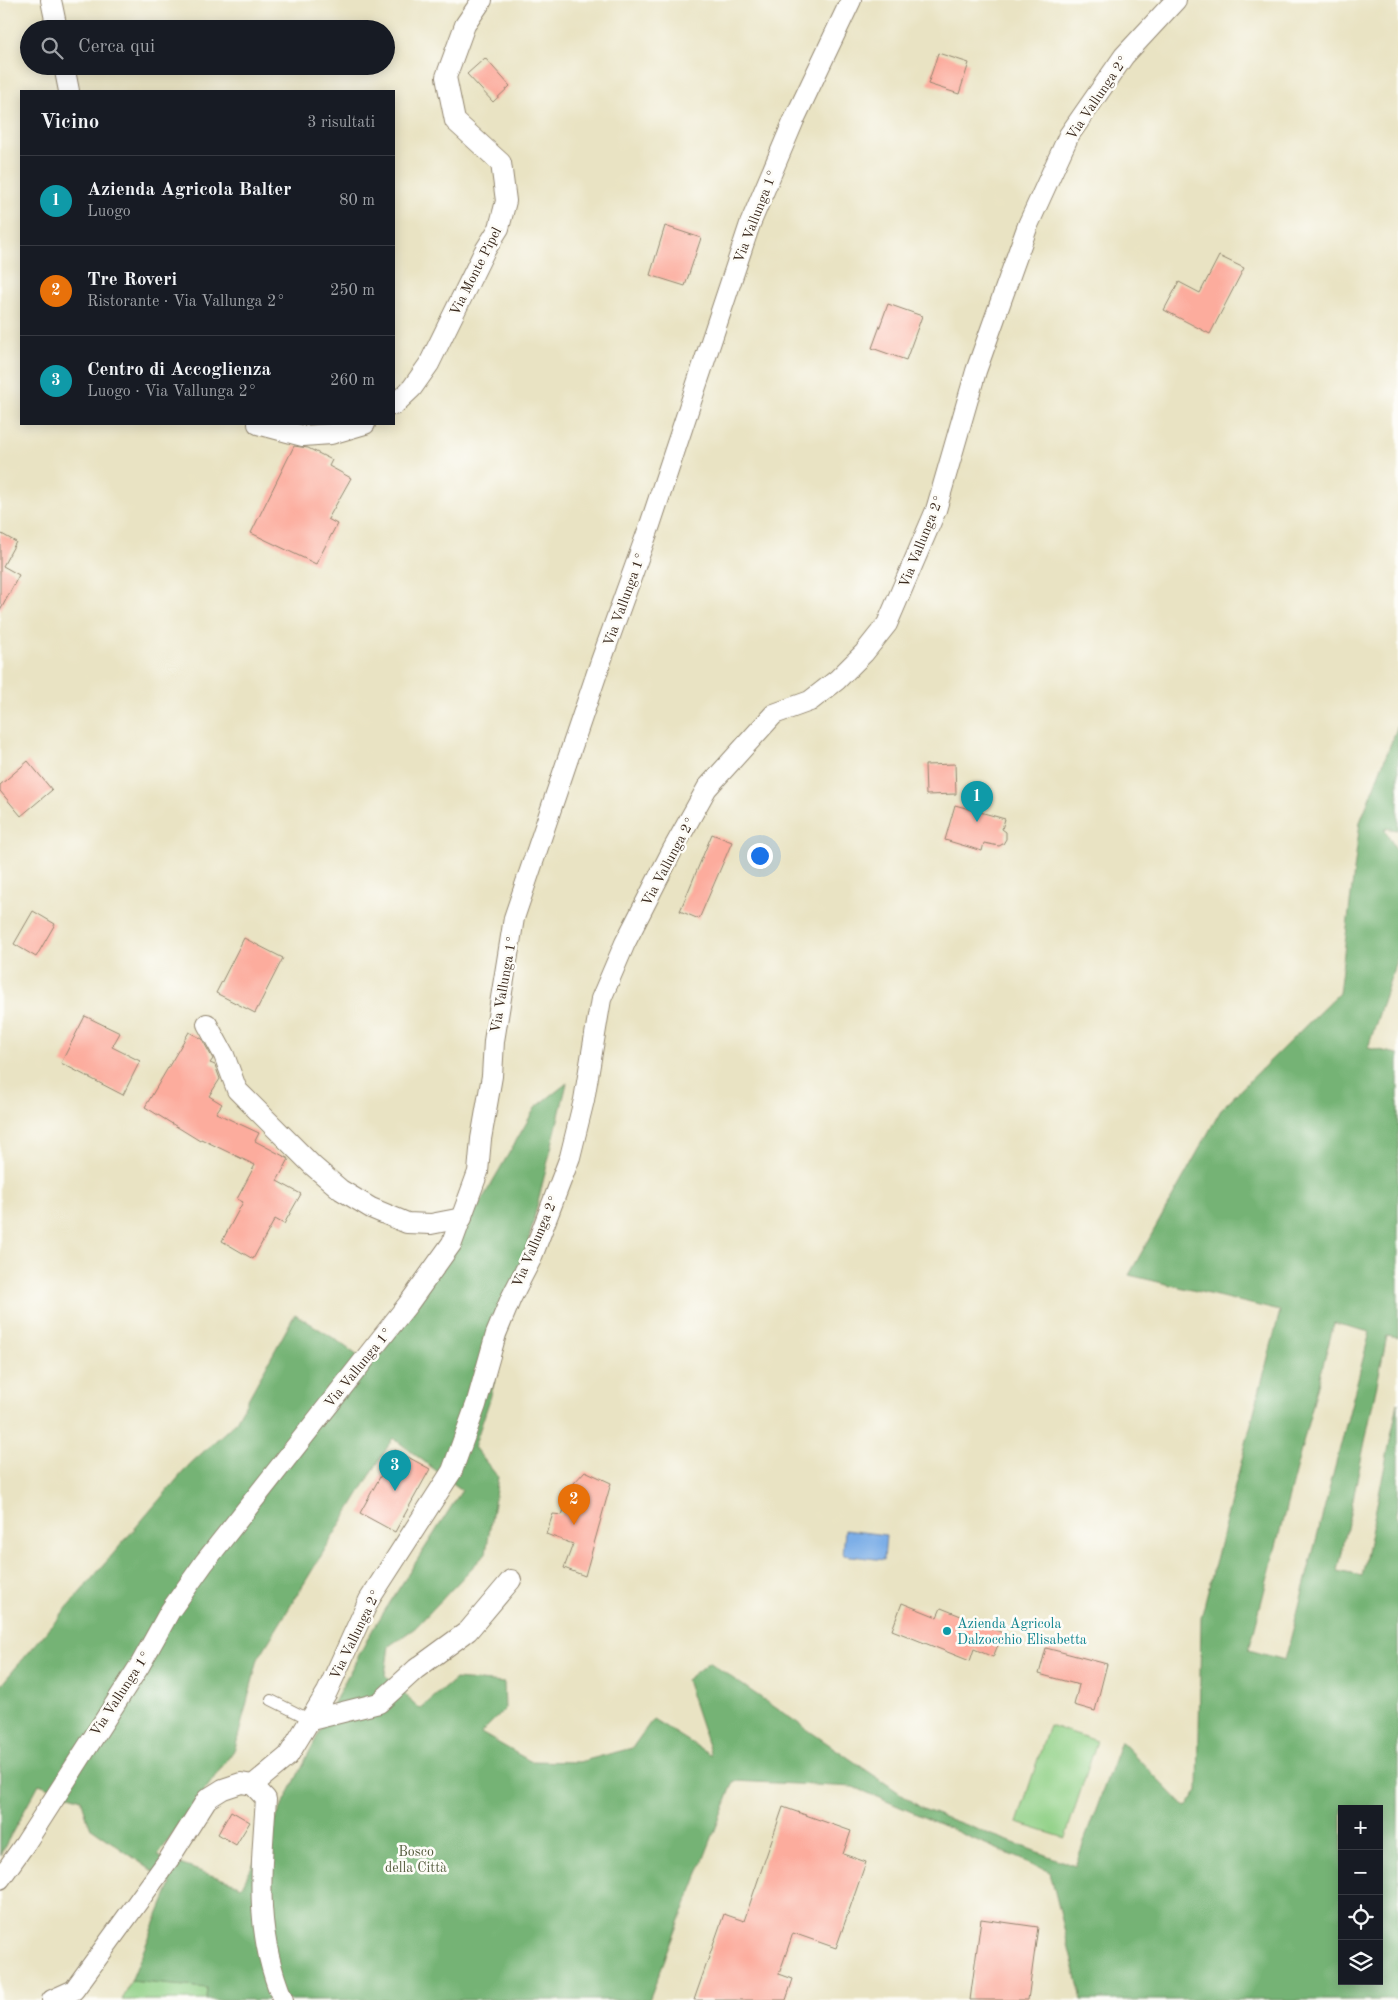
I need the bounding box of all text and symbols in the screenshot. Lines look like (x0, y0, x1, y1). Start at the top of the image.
search box (20, 20, 395, 75)
icon: search (38, 34, 66, 62)
text: Cerca qui (78, 38, 155, 57)
street label: Via Vallunga 2° (1064, 53, 1131, 142)
text: Vicino (40, 112, 99, 133)
text: 3 risultati (307, 115, 375, 131)
street label: Via Vallunga 1° (732, 168, 780, 265)
text: Azienda Agricola Balter (87, 181, 292, 200)
text: 1 (51, 193, 61, 209)
text: 80 m (339, 193, 375, 209)
text: Luogo (87, 204, 131, 220)
street label: Via Monte Pipel (448, 225, 504, 318)
text: Tre Roveri (87, 271, 177, 290)
text: 2 (51, 283, 61, 299)
text: 250 m (330, 283, 375, 299)
text: Ristorante · Via Vallunga 2° (87, 294, 286, 310)
text: Centro di Accoglienza (87, 361, 271, 380)
text: 3 (51, 373, 61, 389)
text: 260 m (330, 373, 375, 389)
text: Luogo · Via Vallunga 2° (87, 384, 257, 400)
street label: Via Vallunga 2° (897, 493, 947, 590)
street label: Via Vallunga 1° (601, 551, 648, 648)
pin: 1 (961, 781, 993, 822)
street label: Via Vallunga 2° (640, 815, 698, 908)
your location (747, 843, 773, 869)
street label: Via Vallunga 1° (489, 934, 519, 1034)
street label: Via Vallunga 2° (510, 1193, 562, 1290)
street label: Via Vallunga 1° (322, 1325, 395, 1410)
pin: 3 (379, 1450, 411, 1491)
pin: 2 (558, 1484, 590, 1525)
street label: Via Vallunga 2° (328, 1587, 384, 1682)
place label: Azienda Agricola Dalzocchio Elisabetta (957, 1617, 1087, 1647)
marker: Azienda Agricola Dalzocchio Elisabetta (941, 1625, 953, 1637)
street label: Via Vallunga 1° (88, 1648, 154, 1739)
map controls (1338, 1805, 1383, 1985)
button: + (1338, 1805, 1383, 1850)
park label: Bosco della Città (385, 1845, 447, 1875)
button: − (1338, 1850, 1383, 1895)
button: locate (1338, 1895, 1383, 1940)
button: layers (1338, 1940, 1383, 1985)

